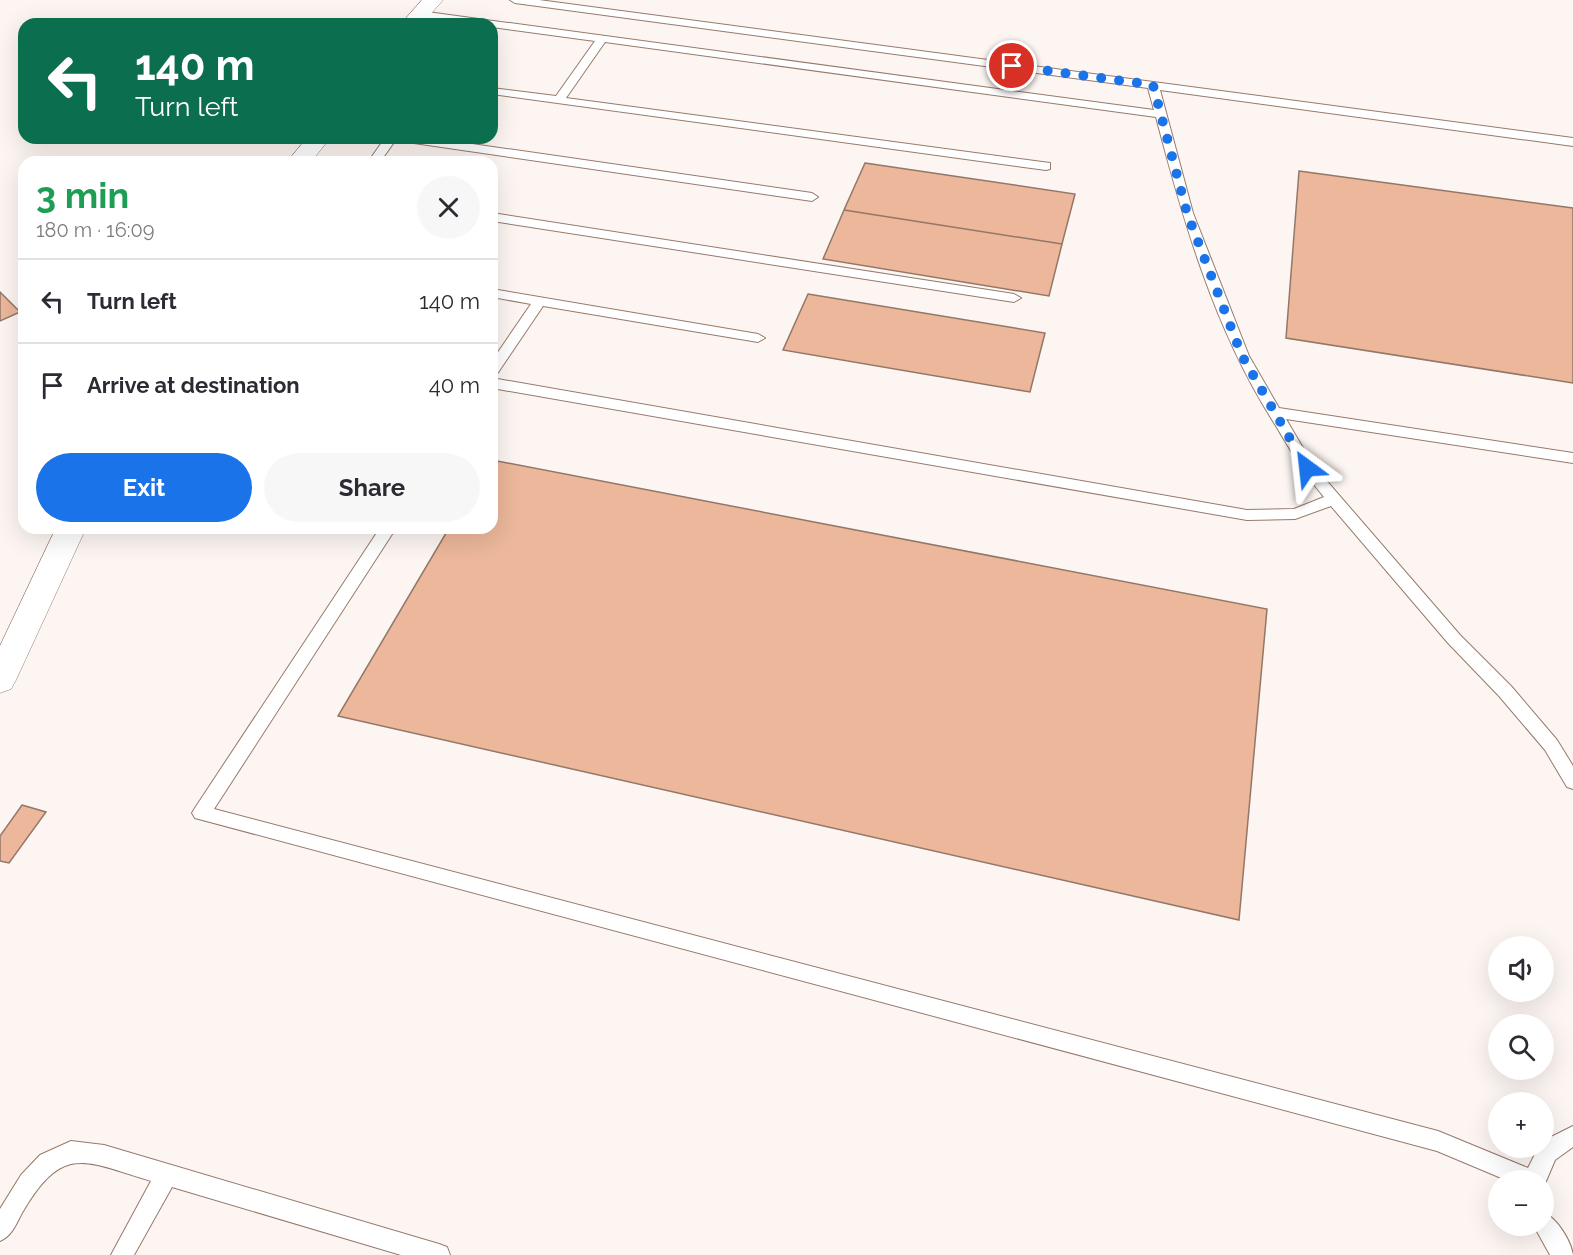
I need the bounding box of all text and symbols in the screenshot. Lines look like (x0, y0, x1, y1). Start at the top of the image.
pin (986, 40, 1037, 91)
text: 140 m (135, 41, 255, 90)
icon: left (36, 42, 114, 120)
icon: arrive (995, 49, 1028, 82)
text: Turn left (135, 91, 238, 122)
text: 3 min (36, 174, 129, 216)
button: close (417, 176, 480, 239)
text: 180 m · 16:09 (36, 218, 154, 242)
icon: left (36, 285, 69, 318)
text: Turn left (87, 288, 177, 314)
text: 140 m (419, 288, 480, 314)
icon: arrive (36, 369, 69, 402)
text: Arrive at destination (87, 372, 300, 398)
text: 40 m (429, 372, 480, 398)
position arrow (1275, 436, 1339, 500)
button: Exit (36, 453, 252, 522)
button: Share (264, 453, 480, 522)
map controls (1488, 936, 1554, 1236)
button: sound (1488, 936, 1554, 1002)
button: search (1488, 1014, 1554, 1080)
button: + (1488, 1092, 1554, 1158)
button: − (1488, 1170, 1554, 1236)

